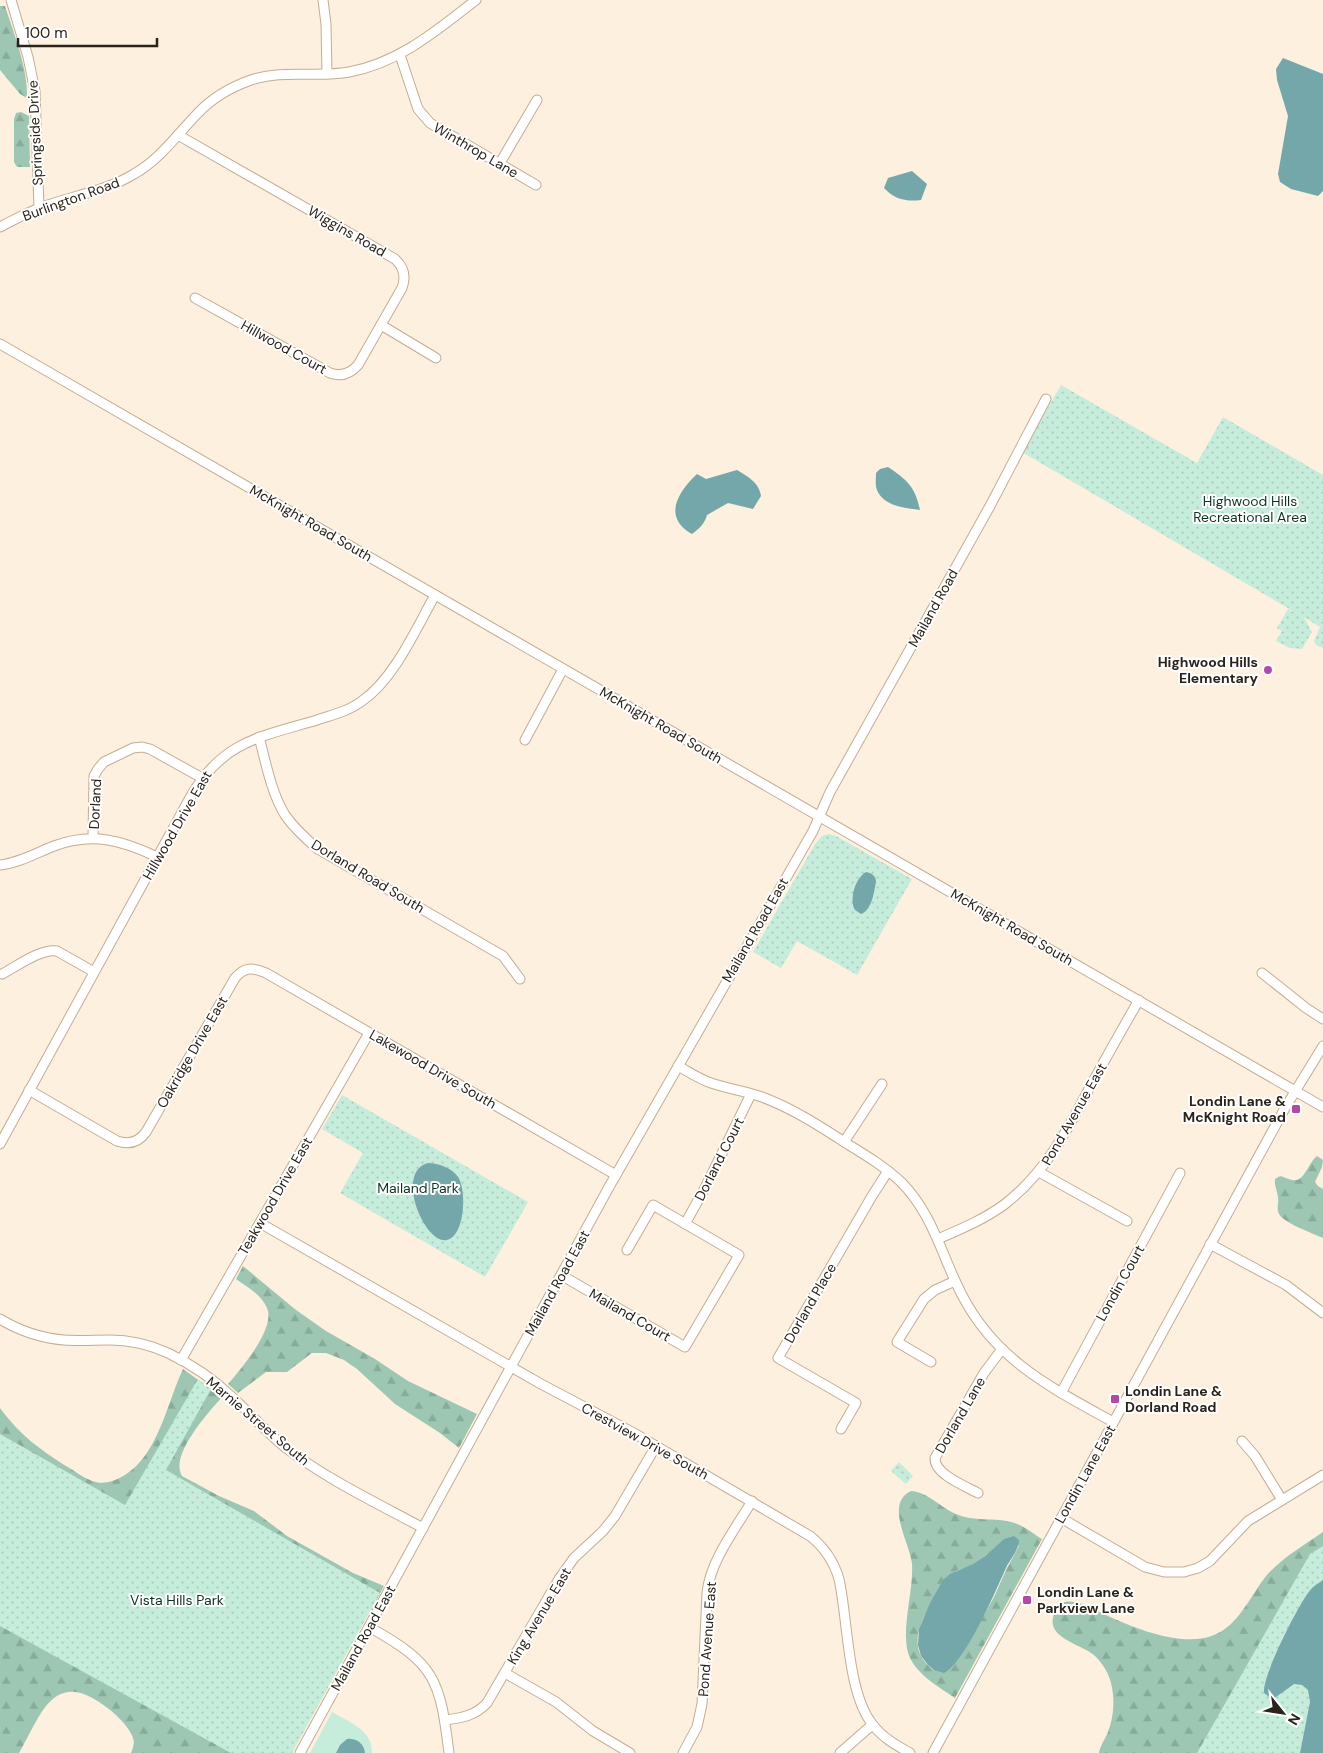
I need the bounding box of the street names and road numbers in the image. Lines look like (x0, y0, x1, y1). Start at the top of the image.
street label: Springside Drive (23, 80, 47, 186)
street label: Winthrop Lane (430, 118, 522, 182)
street label: Burlington Road (20, 173, 122, 225)
street label: Wiggins Road (305, 201, 389, 261)
street label: Hillwood Court (238, 316, 330, 378)
street label: McKnight Road South (246, 481, 376, 565)
street label: Mailand Road (904, 566, 962, 650)
street label: McKnight Road South (596, 683, 726, 767)
street label: Hillwood Drive East (138, 767, 216, 883)
street label: Dorland (85, 778, 105, 830)
street label: Dorland Road South (308, 835, 428, 917)
street label: Mailand Road East (718, 874, 792, 986)
street label: McKnight Road South (947, 885, 1077, 969)
street label: Oakridge Drive East (153, 993, 231, 1111)
street label: Lakewood Drive South (366, 1025, 500, 1113)
street label: Pond Avenue East (1037, 1059, 1111, 1169)
street label: Dorland Court (690, 1114, 748, 1204)
street label: Teakwood Drive East (234, 1134, 316, 1258)
street label: Mailand Road East (521, 1227, 593, 1339)
street label: Londin Court (1092, 1242, 1148, 1324)
street label: Dorland Place (780, 1260, 840, 1346)
street label: Mailand Court (586, 1284, 674, 1346)
street label: Marnie Street South (203, 1373, 313, 1469)
street label: Dorland Lane (931, 1373, 989, 1456)
street label: Crestview Drive South (578, 1399, 712, 1483)
street label: Londin Lane East (1051, 1422, 1119, 1526)
street label: King Avenue East (503, 1564, 575, 1668)
street label: Pond Avenue East (694, 1581, 720, 1697)
street label: Mailand Road East (327, 1582, 399, 1694)

